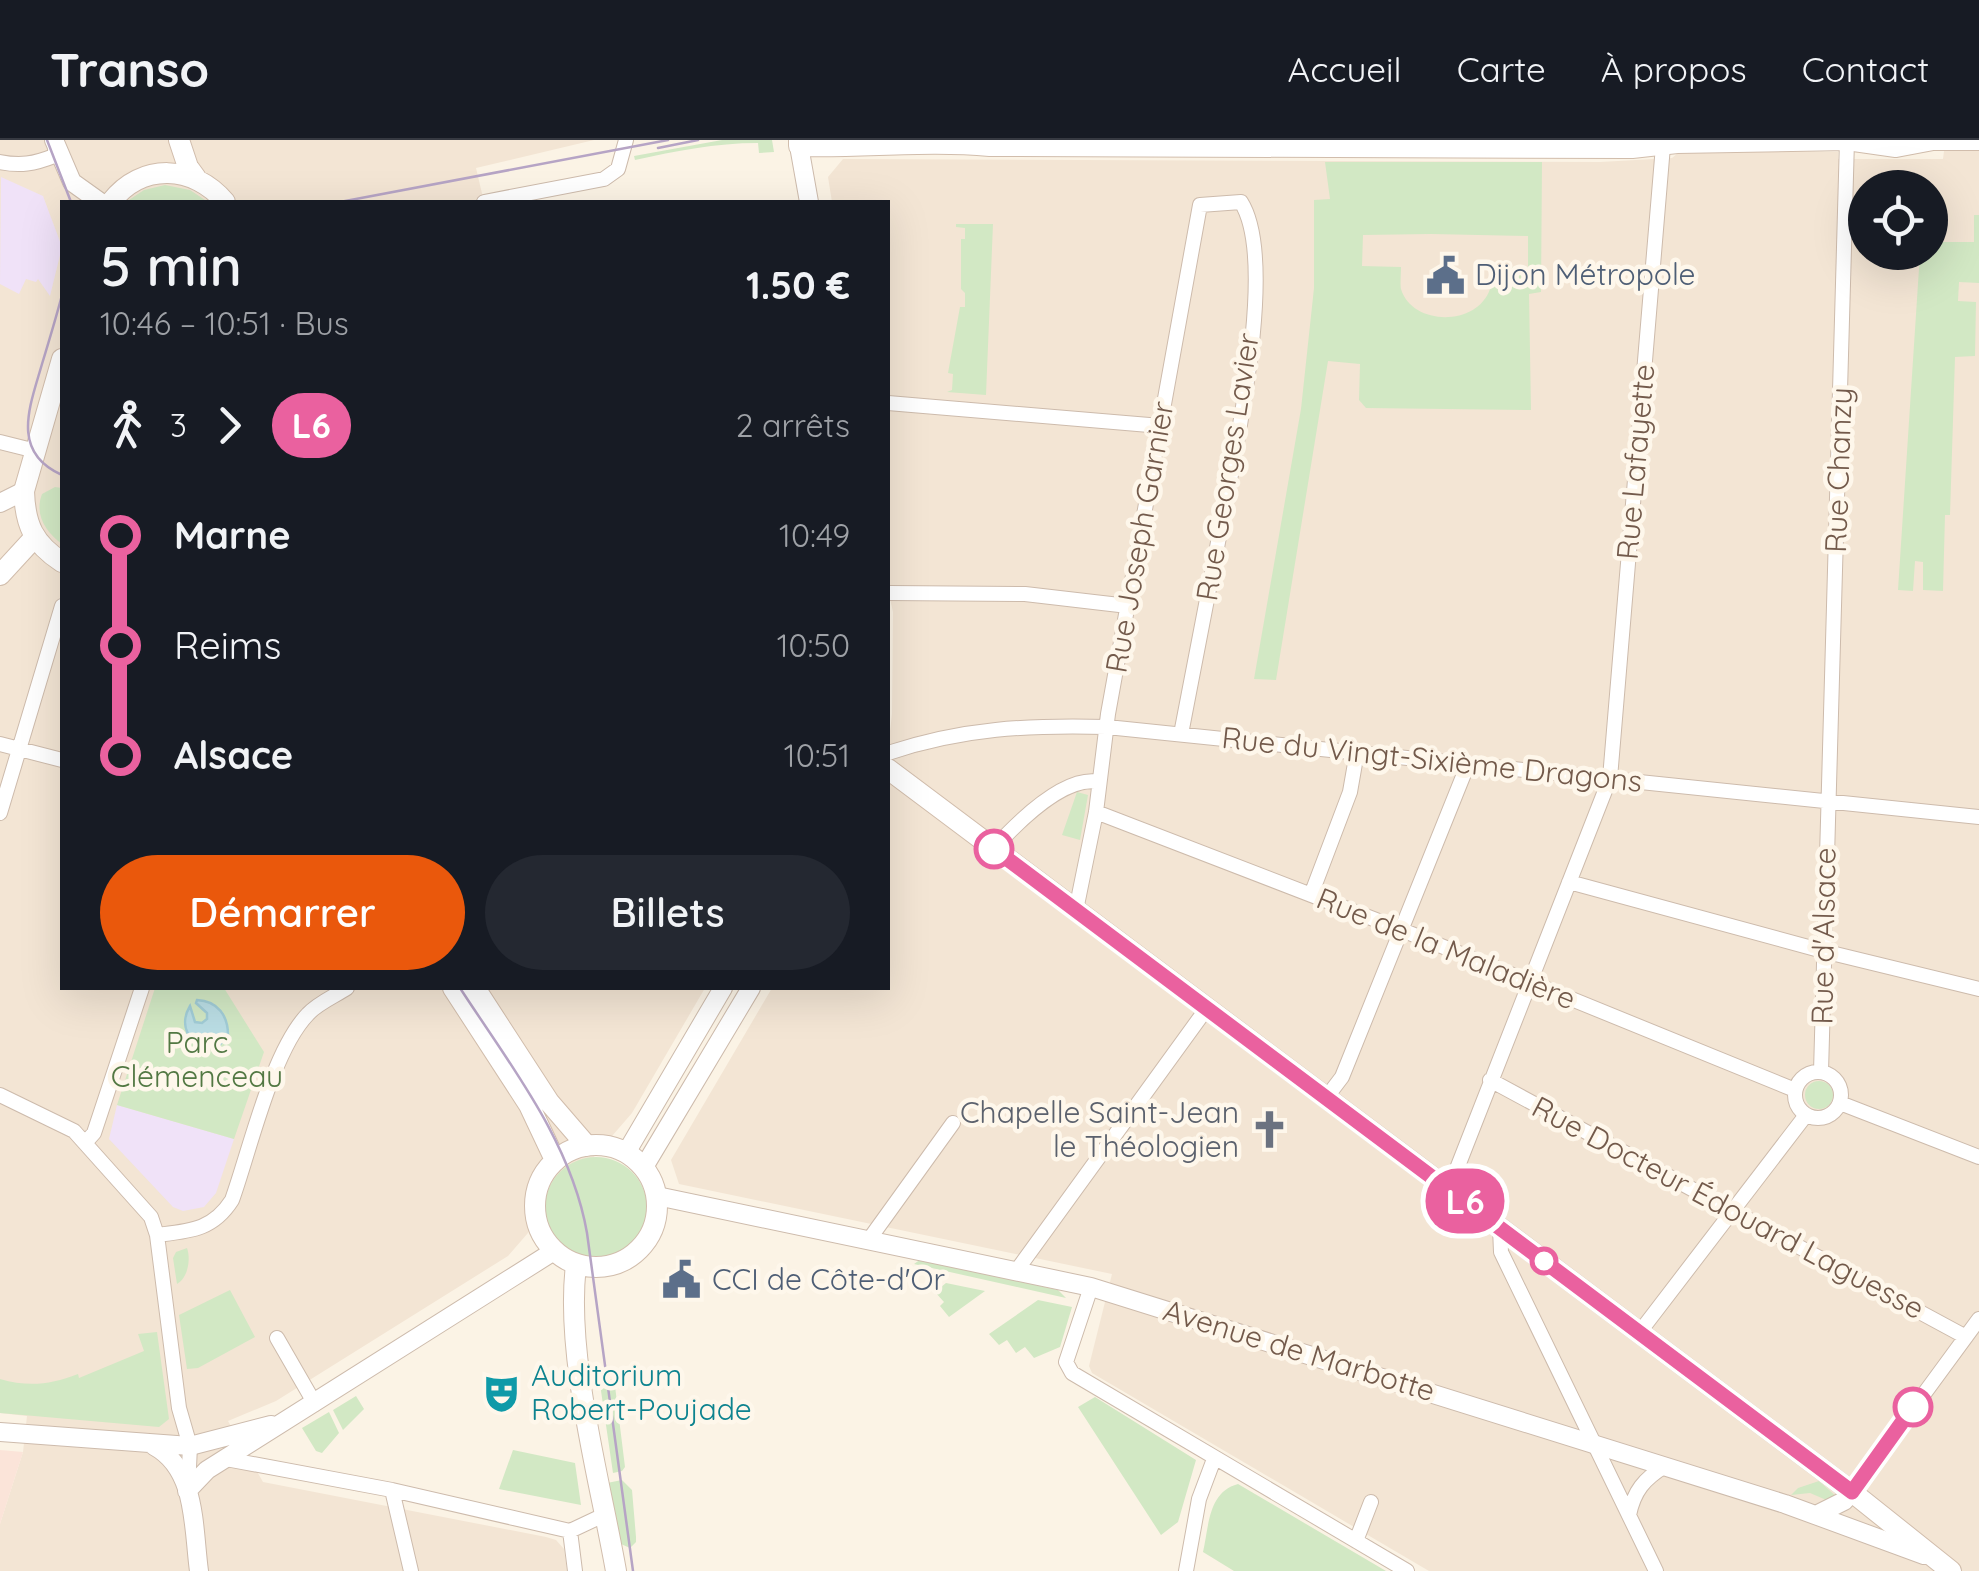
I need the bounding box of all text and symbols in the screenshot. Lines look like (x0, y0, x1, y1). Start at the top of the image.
text: Transo (50, 39, 209, 99)
text: Accueil (1288, 47, 1402, 91)
text: Carte (1457, 47, 1546, 91)
text: À propos (1601, 47, 1747, 91)
text: Contact (1802, 47, 1929, 91)
map controls (1848, 170, 1948, 270)
button: locate (1848, 170, 1948, 270)
text: 5 min (100, 231, 242, 300)
public building icon: Dijon Métropole (1424, 254, 1466, 296)
place label: Dijon Métropole (1475, 255, 1696, 293)
text: 1.50 € (746, 261, 850, 309)
text: 10:46 – 10:51 · Bus (100, 303, 349, 343)
street label: Rue Georges Lavier (1187, 330, 1267, 604)
street label: Rue Lafayette (1608, 363, 1662, 561)
street label: Rue Chanzy (1816, 387, 1860, 553)
icon: walk (100, 398, 155, 453)
icon: forward (202, 398, 257, 453)
street label: Rue Joseph Garnier (1096, 398, 1182, 676)
text: L6 (292, 403, 331, 447)
text: 3 (170, 405, 187, 445)
text: 2 arrêts (736, 405, 850, 445)
text: Marne (174, 511, 291, 559)
text: 10:49 (779, 515, 850, 555)
text: Reims (174, 621, 281, 669)
text: 10:50 (777, 625, 850, 665)
street label: Rue du Vingt-Sixième Dragons (1220, 718, 1644, 800)
text: Alsace (174, 731, 293, 779)
text: 10:51 (784, 735, 850, 775)
unlabelled marker (975, 830, 1013, 868)
street label: Rue d'Alsace (1802, 847, 1844, 1025)
button: Démarrer (100, 855, 465, 970)
button: Billets (485, 855, 850, 970)
street label: Rue de la Maladière (1311, 879, 1581, 1017)
park label: Parc Clémenceau (111, 1023, 283, 1095)
street label: Rue Docteur Édouard Laguesse (1526, 1087, 1931, 1327)
place label: Chapelle Saint-Jean le Théologien (960, 1093, 1239, 1165)
church icon: Chapelle Saint-Jean le Théologien (1248, 1109, 1290, 1151)
line badge: L6 (1420, 1168, 1510, 1234)
text: L6 (1445, 1179, 1485, 1223)
unlabelled marker (1531, 1248, 1557, 1274)
public building icon: CCI de Côte-d'Or (661, 1259, 703, 1301)
place label: CCI de Côte-d'Or (712, 1260, 946, 1298)
street label: Avenue de Marbotte (1159, 1291, 1440, 1409)
place label: Auditorium Robert-Poujade (531, 1356, 752, 1428)
theatre icon: Auditorium Robert-Poujade (480, 1372, 522, 1414)
unlabelled marker (1894, 1388, 1932, 1426)

